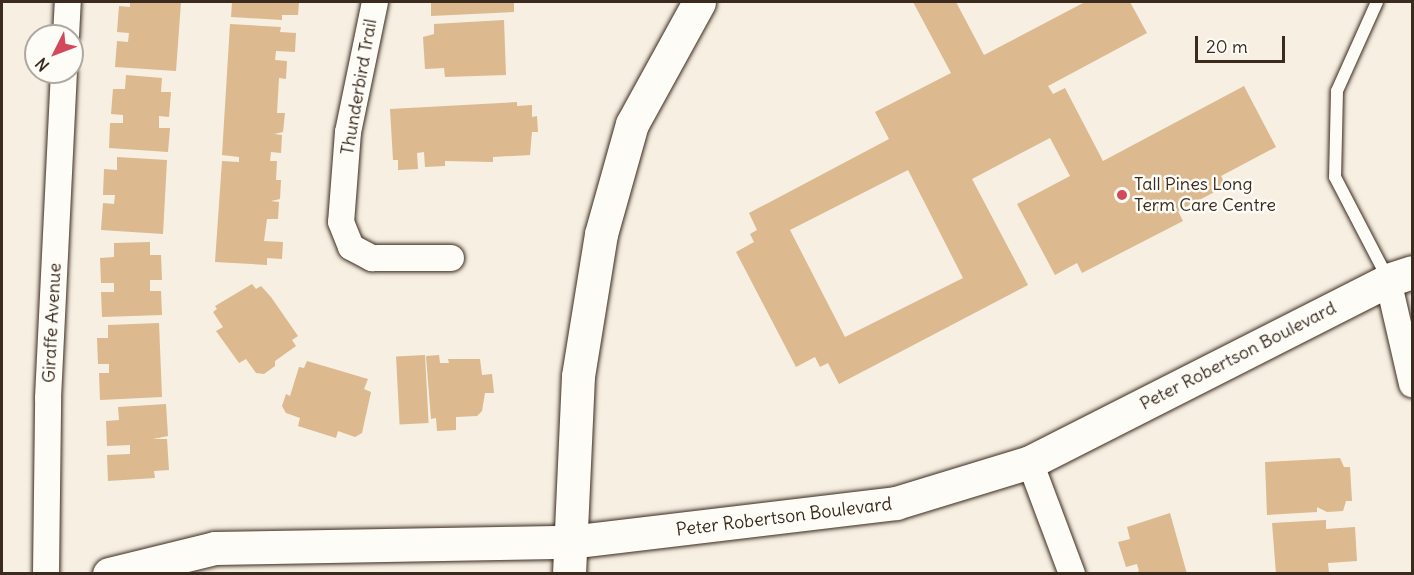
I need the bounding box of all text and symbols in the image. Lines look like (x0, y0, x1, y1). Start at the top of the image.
street label: Thunderbird Trail (336, 17, 382, 157)
north arrow (24, 24, 84, 84)
scale bar (1198, 24, 1288, 62)
text: 20 m (1206, 35, 1248, 58)
text: N (31, 54, 53, 76)
place label: Tall Pines Long Term Care Centre (1134, 174, 1276, 216)
marker: Tall Pines Long Term Care Centre (1115, 188, 1129, 202)
street label: Giraffe Avenue (38, 262, 66, 384)
street label: Peter Robertson Boulevard (1136, 297, 1340, 415)
street label: Peter Robertson Boulevard (675, 493, 893, 541)

